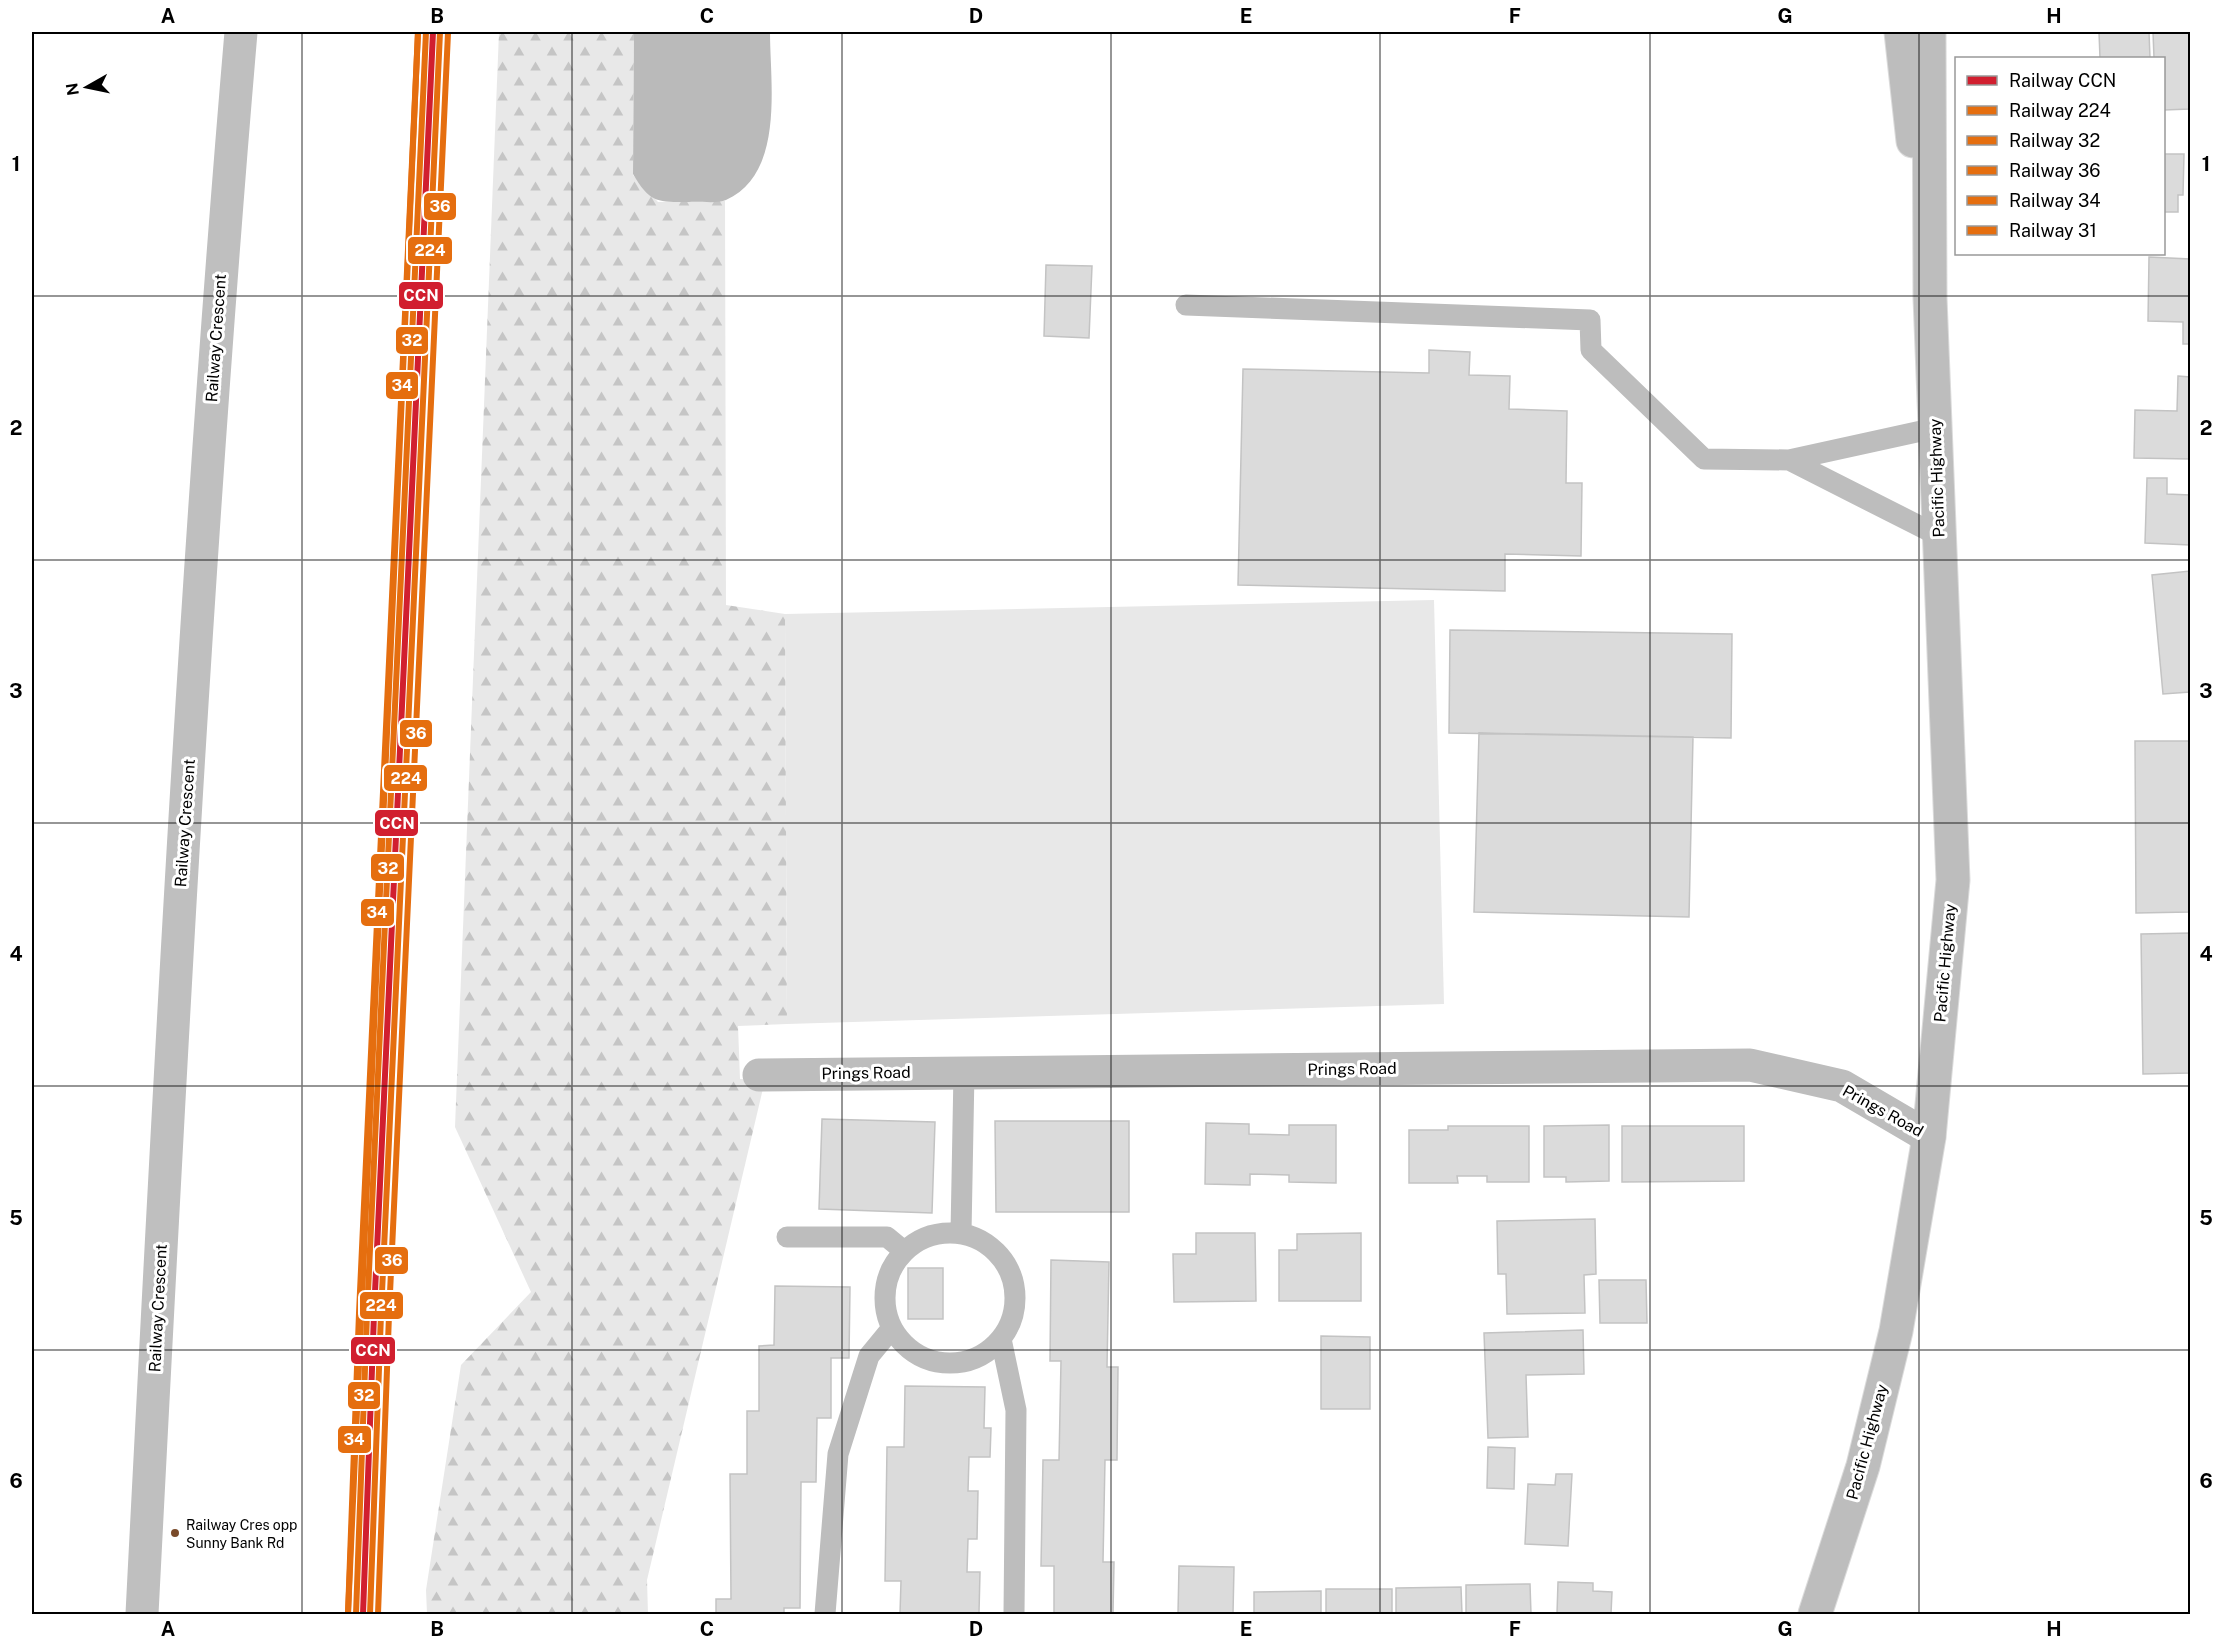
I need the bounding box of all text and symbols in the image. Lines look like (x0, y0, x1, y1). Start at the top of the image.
text: A (161, 4, 175, 28)
text: B (430, 4, 444, 28)
text: C (700, 4, 714, 28)
text: D (969, 4, 983, 28)
text: E (1240, 4, 1252, 28)
text: F (1509, 4, 1521, 28)
text: G (1777, 4, 1793, 28)
text: H (2046, 4, 2062, 28)
north arrow (57, 57, 117, 117)
legend (1955, 57, 2165, 255)
text: Railway CCN (2009, 70, 2116, 91)
text: N (62, 82, 83, 97)
text: Railway 224 (2009, 100, 2111, 121)
text: Railway 32 (2009, 130, 2100, 151)
text: 1 (12, 152, 20, 176)
text: 1 (2202, 152, 2210, 176)
text: Railway 36 (2009, 160, 2100, 181)
text: Railway 34 (2009, 190, 2101, 211)
line badge: 36 (423, 192, 457, 221)
text: 36 (429, 197, 451, 216)
text: Railway 31 (2009, 220, 2097, 241)
line badge: 224 (407, 236, 453, 265)
text: 224 (415, 241, 446, 260)
street label: Railway Crescent (202, 273, 230, 403)
line badge: CCN (398, 281, 444, 310)
text: CCN (403, 286, 439, 305)
line badge: 32 (395, 326, 429, 355)
text: 32 (402, 331, 422, 350)
line badge: 34 (385, 371, 419, 400)
text: 34 (391, 376, 413, 395)
text: 2 (10, 416, 22, 440)
text: 2 (2200, 416, 2212, 440)
street label: Pacific Highway (1925, 418, 1949, 538)
text: 3 (9, 679, 23, 703)
text: 3 (2199, 679, 2213, 703)
line badge: 36 (399, 719, 433, 748)
text: 36 (405, 724, 427, 743)
street label: Railway Crescent (171, 758, 199, 888)
line badge: 224 (383, 764, 428, 792)
text: 224 (391, 769, 422, 788)
line badge: CCN (374, 809, 419, 837)
text: CCN (379, 814, 415, 833)
line badge: 32 (370, 853, 405, 882)
text: 32 (378, 859, 398, 878)
line badge: 34 (360, 898, 395, 927)
text: 34 (366, 903, 388, 922)
street label: Pacific Highway (1930, 903, 1960, 1023)
text: 4 (9, 942, 23, 966)
text: 4 (2199, 942, 2213, 966)
street label: Prings Road (1307, 1059, 1397, 1079)
street label: Prings Road (821, 1063, 911, 1083)
street label: Prings Road (1839, 1081, 1927, 1141)
text: 5 (9, 1206, 23, 1230)
text: 5 (2199, 1206, 2213, 1230)
street label: Railway Crescent (145, 1243, 171, 1373)
line badge: 36 (374, 1246, 409, 1275)
text: 36 (381, 1251, 403, 1270)
line badge: 224 (359, 1291, 404, 1320)
text: 224 (366, 1296, 397, 1315)
line badge: CCN (350, 1336, 396, 1365)
text: CCN (355, 1341, 391, 1360)
line badge: 32 (347, 1381, 381, 1410)
street label: Pacific Highway (1842, 1382, 1892, 1502)
text: 32 (354, 1386, 374, 1405)
line badge: 34 (337, 1425, 372, 1454)
text: 34 (343, 1430, 365, 1449)
text: 6 (9, 1469, 23, 1493)
text: 6 (2199, 1469, 2213, 1493)
place label: Railway Cres opp Sunny Bank Rd (186, 1517, 297, 1551)
marker: Railway Cres opp Sunny Bank Rd (169, 1527, 181, 1539)
text: A (161, 1617, 175, 1641)
text: B (430, 1617, 444, 1641)
text: C (700, 1617, 714, 1641)
text: D (969, 1617, 983, 1641)
text: E (1240, 1617, 1252, 1641)
text: F (1509, 1617, 1521, 1641)
text: G (1777, 1617, 1793, 1641)
text: H (2046, 1617, 2062, 1641)

